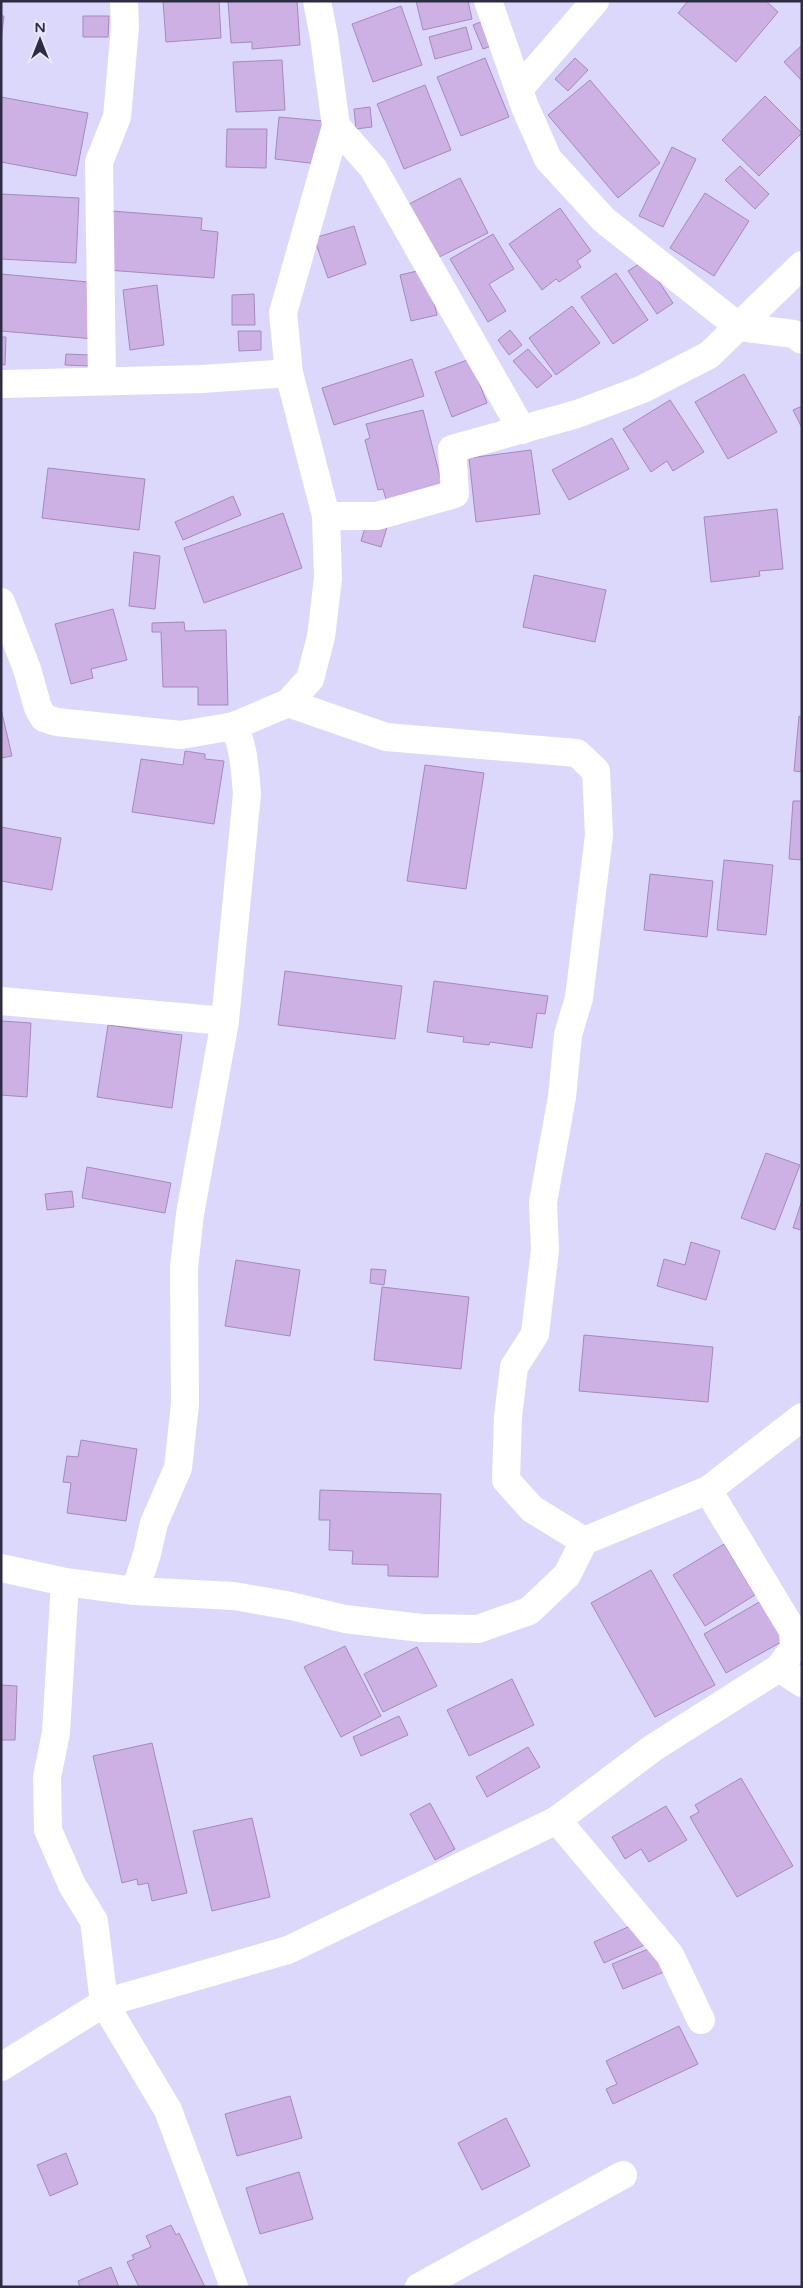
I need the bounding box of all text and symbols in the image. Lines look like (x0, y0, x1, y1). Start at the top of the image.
north arrow (15, 15, 65, 65)
text: N (34, 19, 46, 36)

